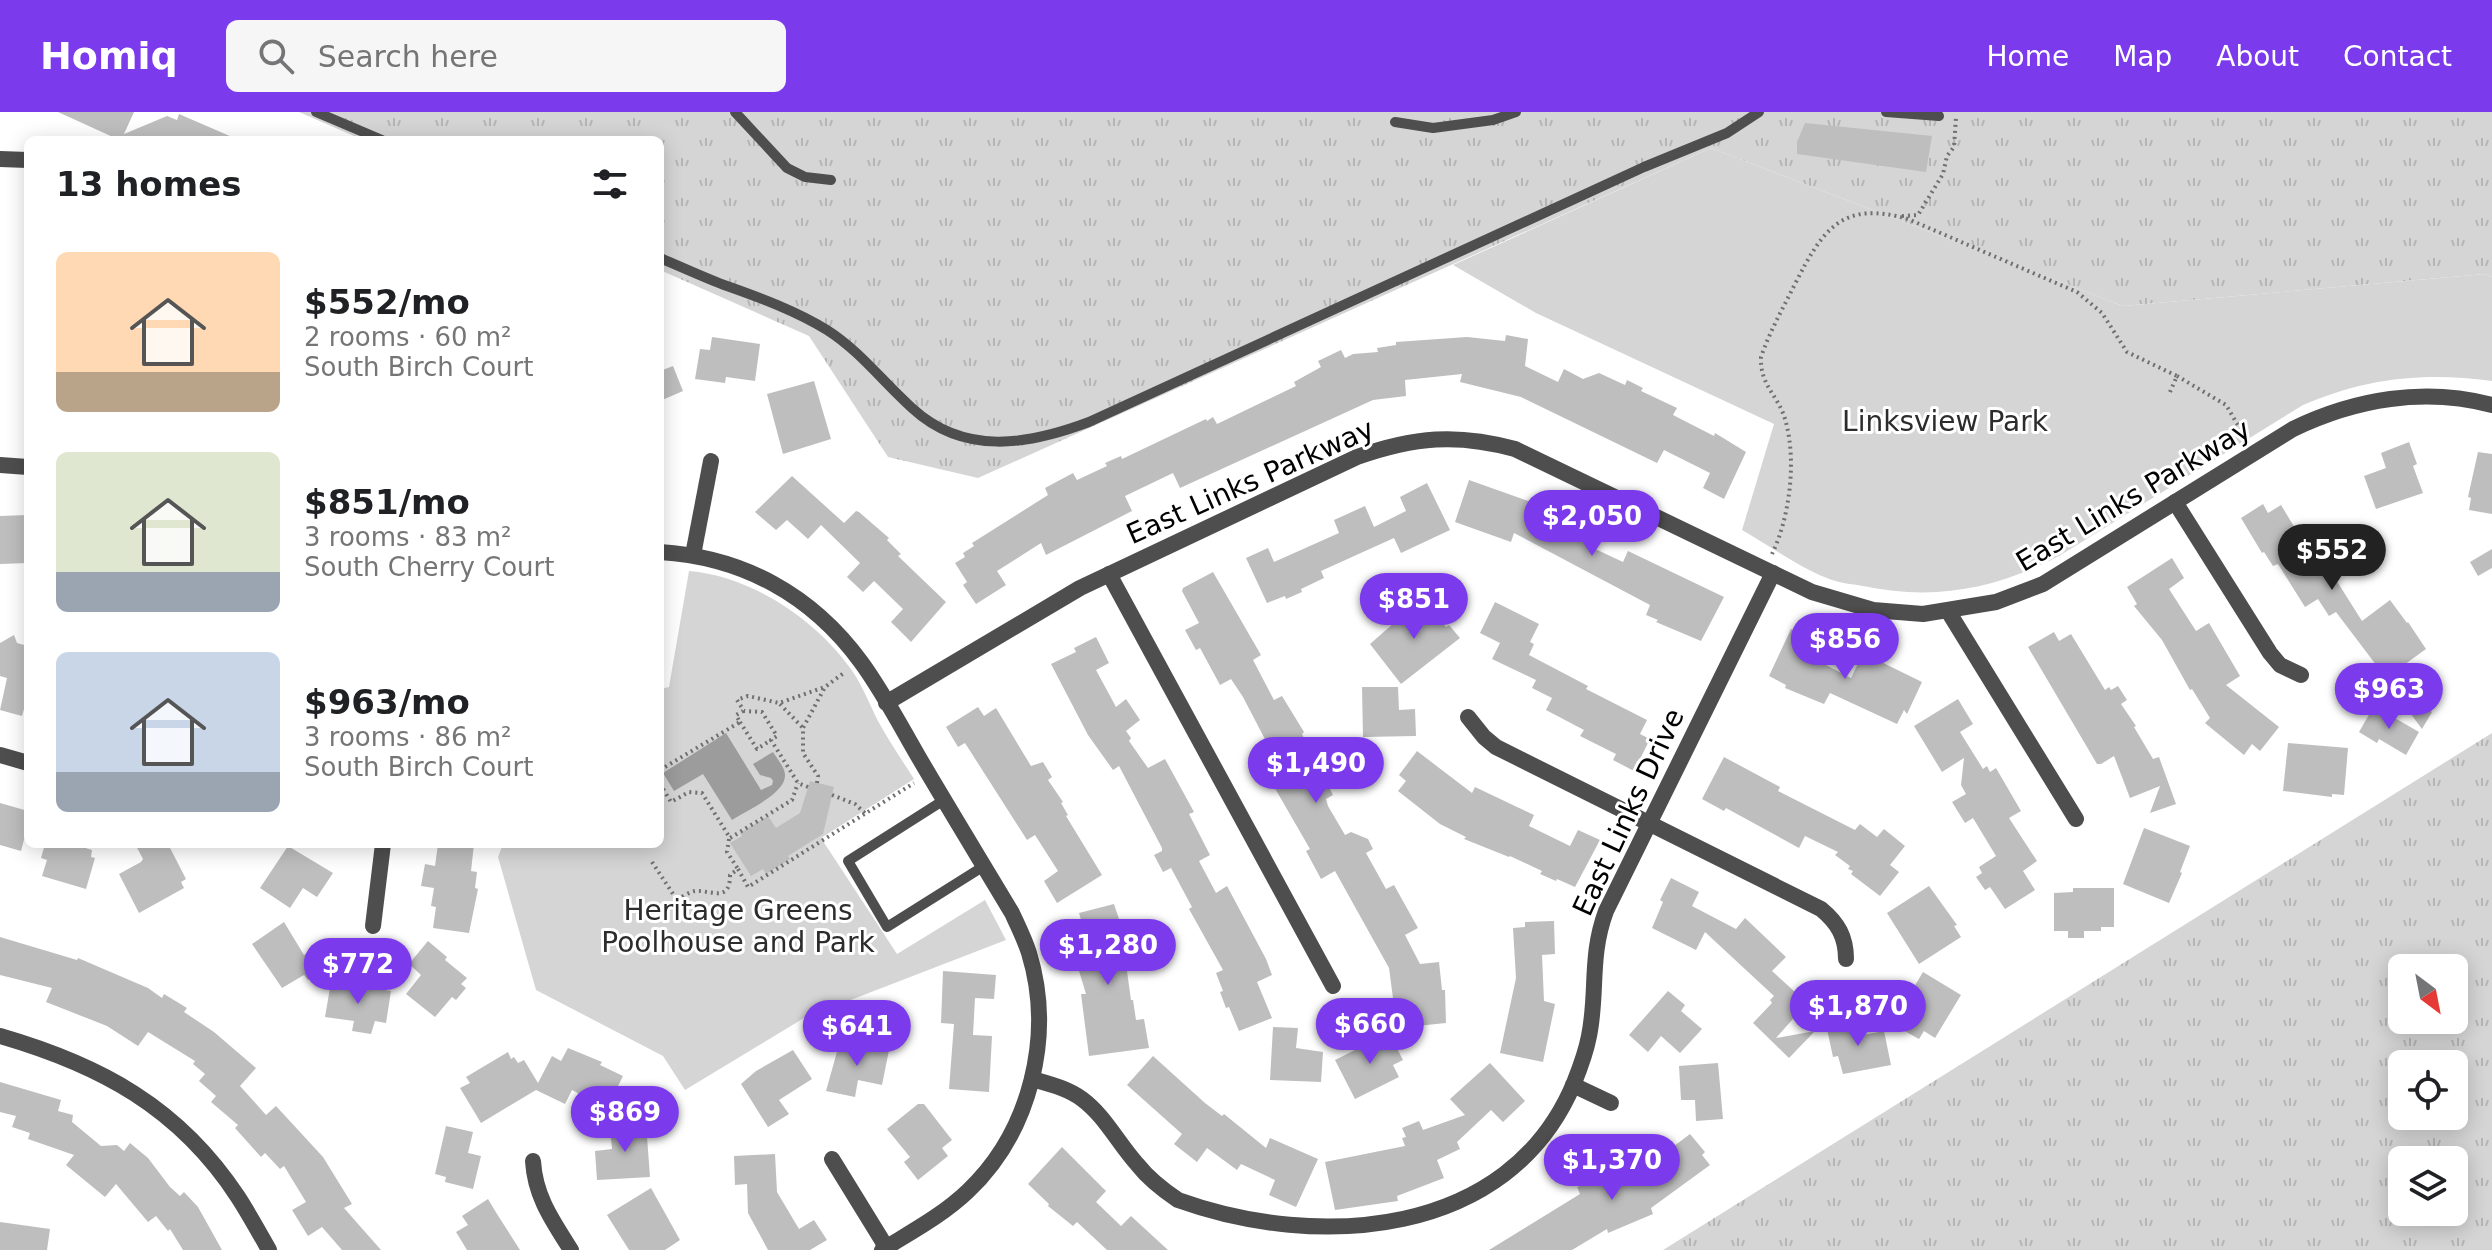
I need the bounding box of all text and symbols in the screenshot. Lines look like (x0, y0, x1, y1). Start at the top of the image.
search box (226, 20, 786, 92)
text: Homiq (40, 34, 178, 78)
icon: search (254, 34, 298, 78)
text: Search here (318, 39, 498, 74)
text: Home (1986, 40, 2069, 73)
text: Map (2113, 40, 2172, 73)
text: About (2216, 40, 2299, 73)
text: Contact (2343, 40, 2452, 73)
icon: filters (588, 162, 632, 206)
text: 13 homes (56, 164, 241, 204)
text: $552/mo (304, 282, 470, 322)
icon: home (120, 284, 216, 380)
text: 2 rooms · 60 m² (304, 322, 512, 352)
text: South Birch Court (304, 352, 533, 382)
park label: Linksview Park (1842, 405, 2049, 438)
street label: East Links Parkway (1121, 412, 1379, 551)
street label: East Links Parkway (2010, 412, 2256, 578)
text: $851/mo (304, 482, 470, 522)
icon: home (120, 484, 216, 580)
pin: $2,050 (1527, 490, 1657, 558)
text: $2,050 (1542, 501, 1642, 531)
text: 3 rooms · 83 m² (304, 522, 512, 552)
pin: $552 (2285, 524, 2379, 592)
text: $552 (2296, 535, 2368, 565)
text: South Cherry Court (304, 552, 554, 582)
pin: $851 (1367, 573, 1461, 641)
text: $851 (1378, 584, 1450, 614)
pin: $856 (1798, 613, 1892, 681)
text: $856 (1809, 624, 1881, 654)
pin: $963 (2342, 663, 2436, 731)
text: $963 (2353, 674, 2425, 704)
text: $963/mo (304, 682, 470, 722)
icon: home (120, 684, 216, 780)
street label: East Links Drive (1566, 703, 1691, 921)
text: 3 rooms · 86 m² (304, 722, 512, 752)
pin: $1,490 (1251, 737, 1381, 805)
text: $1,490 (1266, 748, 1366, 778)
text: South Birch Court (304, 752, 533, 782)
park label: Heritage Greens Poolhouse and Park (601, 894, 875, 959)
pin: $1,280 (1043, 919, 1173, 987)
text: $1,280 (1058, 930, 1158, 960)
pin: $772 (311, 938, 405, 1006)
text: $772 (322, 949, 394, 979)
north arrow (2388, 954, 2468, 1034)
map controls (2388, 954, 2468, 1226)
pin: $1,870 (1793, 980, 1923, 1048)
text: $1,870 (1808, 991, 1908, 1021)
pin: $660 (1323, 998, 1417, 1066)
pin: $641 (810, 1000, 904, 1068)
text: $660 (1334, 1009, 1406, 1039)
text: $641 (821, 1011, 893, 1041)
button: locate (2388, 1050, 2468, 1130)
pin: $869 (578, 1086, 672, 1154)
text: $869 (589, 1097, 661, 1127)
pin: $1,370 (1547, 1134, 1677, 1202)
text: $1,370 (1562, 1145, 1662, 1175)
button: layers (2388, 1146, 2468, 1226)

